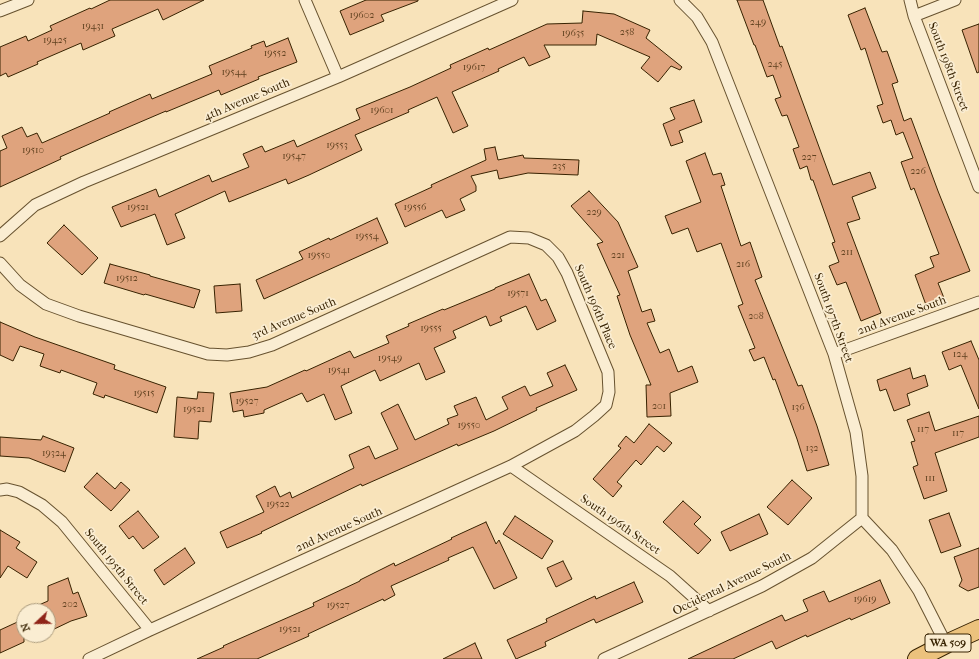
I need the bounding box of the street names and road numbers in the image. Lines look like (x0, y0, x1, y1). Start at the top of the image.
street label: South 198th Street (924, 20, 972, 114)
street label: 4th Avenue South (202, 75, 292, 125)
street label: South 196th Place (571, 263, 619, 351)
street label: South 197th Street (810, 271, 856, 365)
street label: 2nd Avenue South (856, 293, 948, 339)
street label: 3rd Avenue South (250, 295, 338, 343)
street label: South 196th Street (577, 492, 663, 558)
street label: 2nd Avenue South (293, 504, 385, 556)
street label: South 195th Street (81, 526, 151, 608)
street label: Occidental Avenue South (670, 549, 794, 619)
road number: WA 509 (925, 634, 971, 652)

